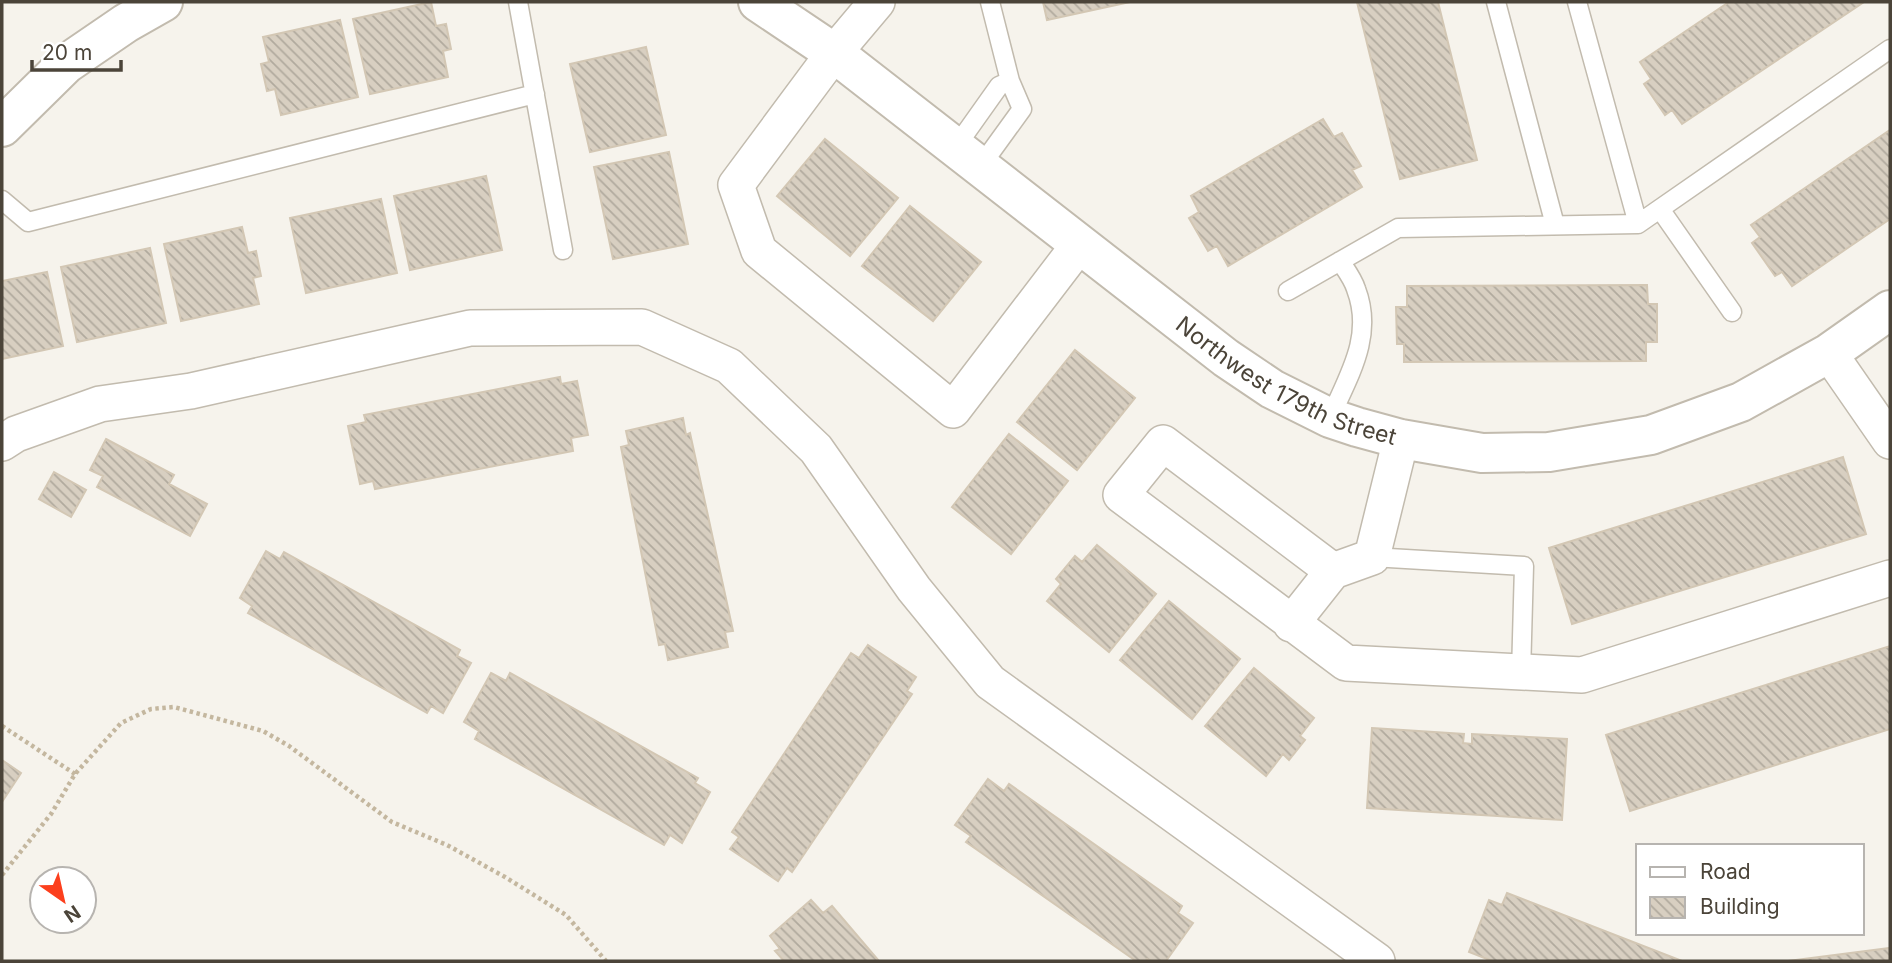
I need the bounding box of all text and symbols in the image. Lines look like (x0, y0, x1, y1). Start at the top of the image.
scale bar (32, 28, 121, 72)
text: 20 m (42, 40, 92, 65)
street label: Northwest 179th Street (1170, 310, 1400, 451)
legend (1636, 844, 1864, 935)
text: Road (1700, 859, 1751, 884)
north arrow (28, 865, 98, 935)
text: Building (1700, 894, 1780, 919)
text: N (60, 900, 85, 927)

